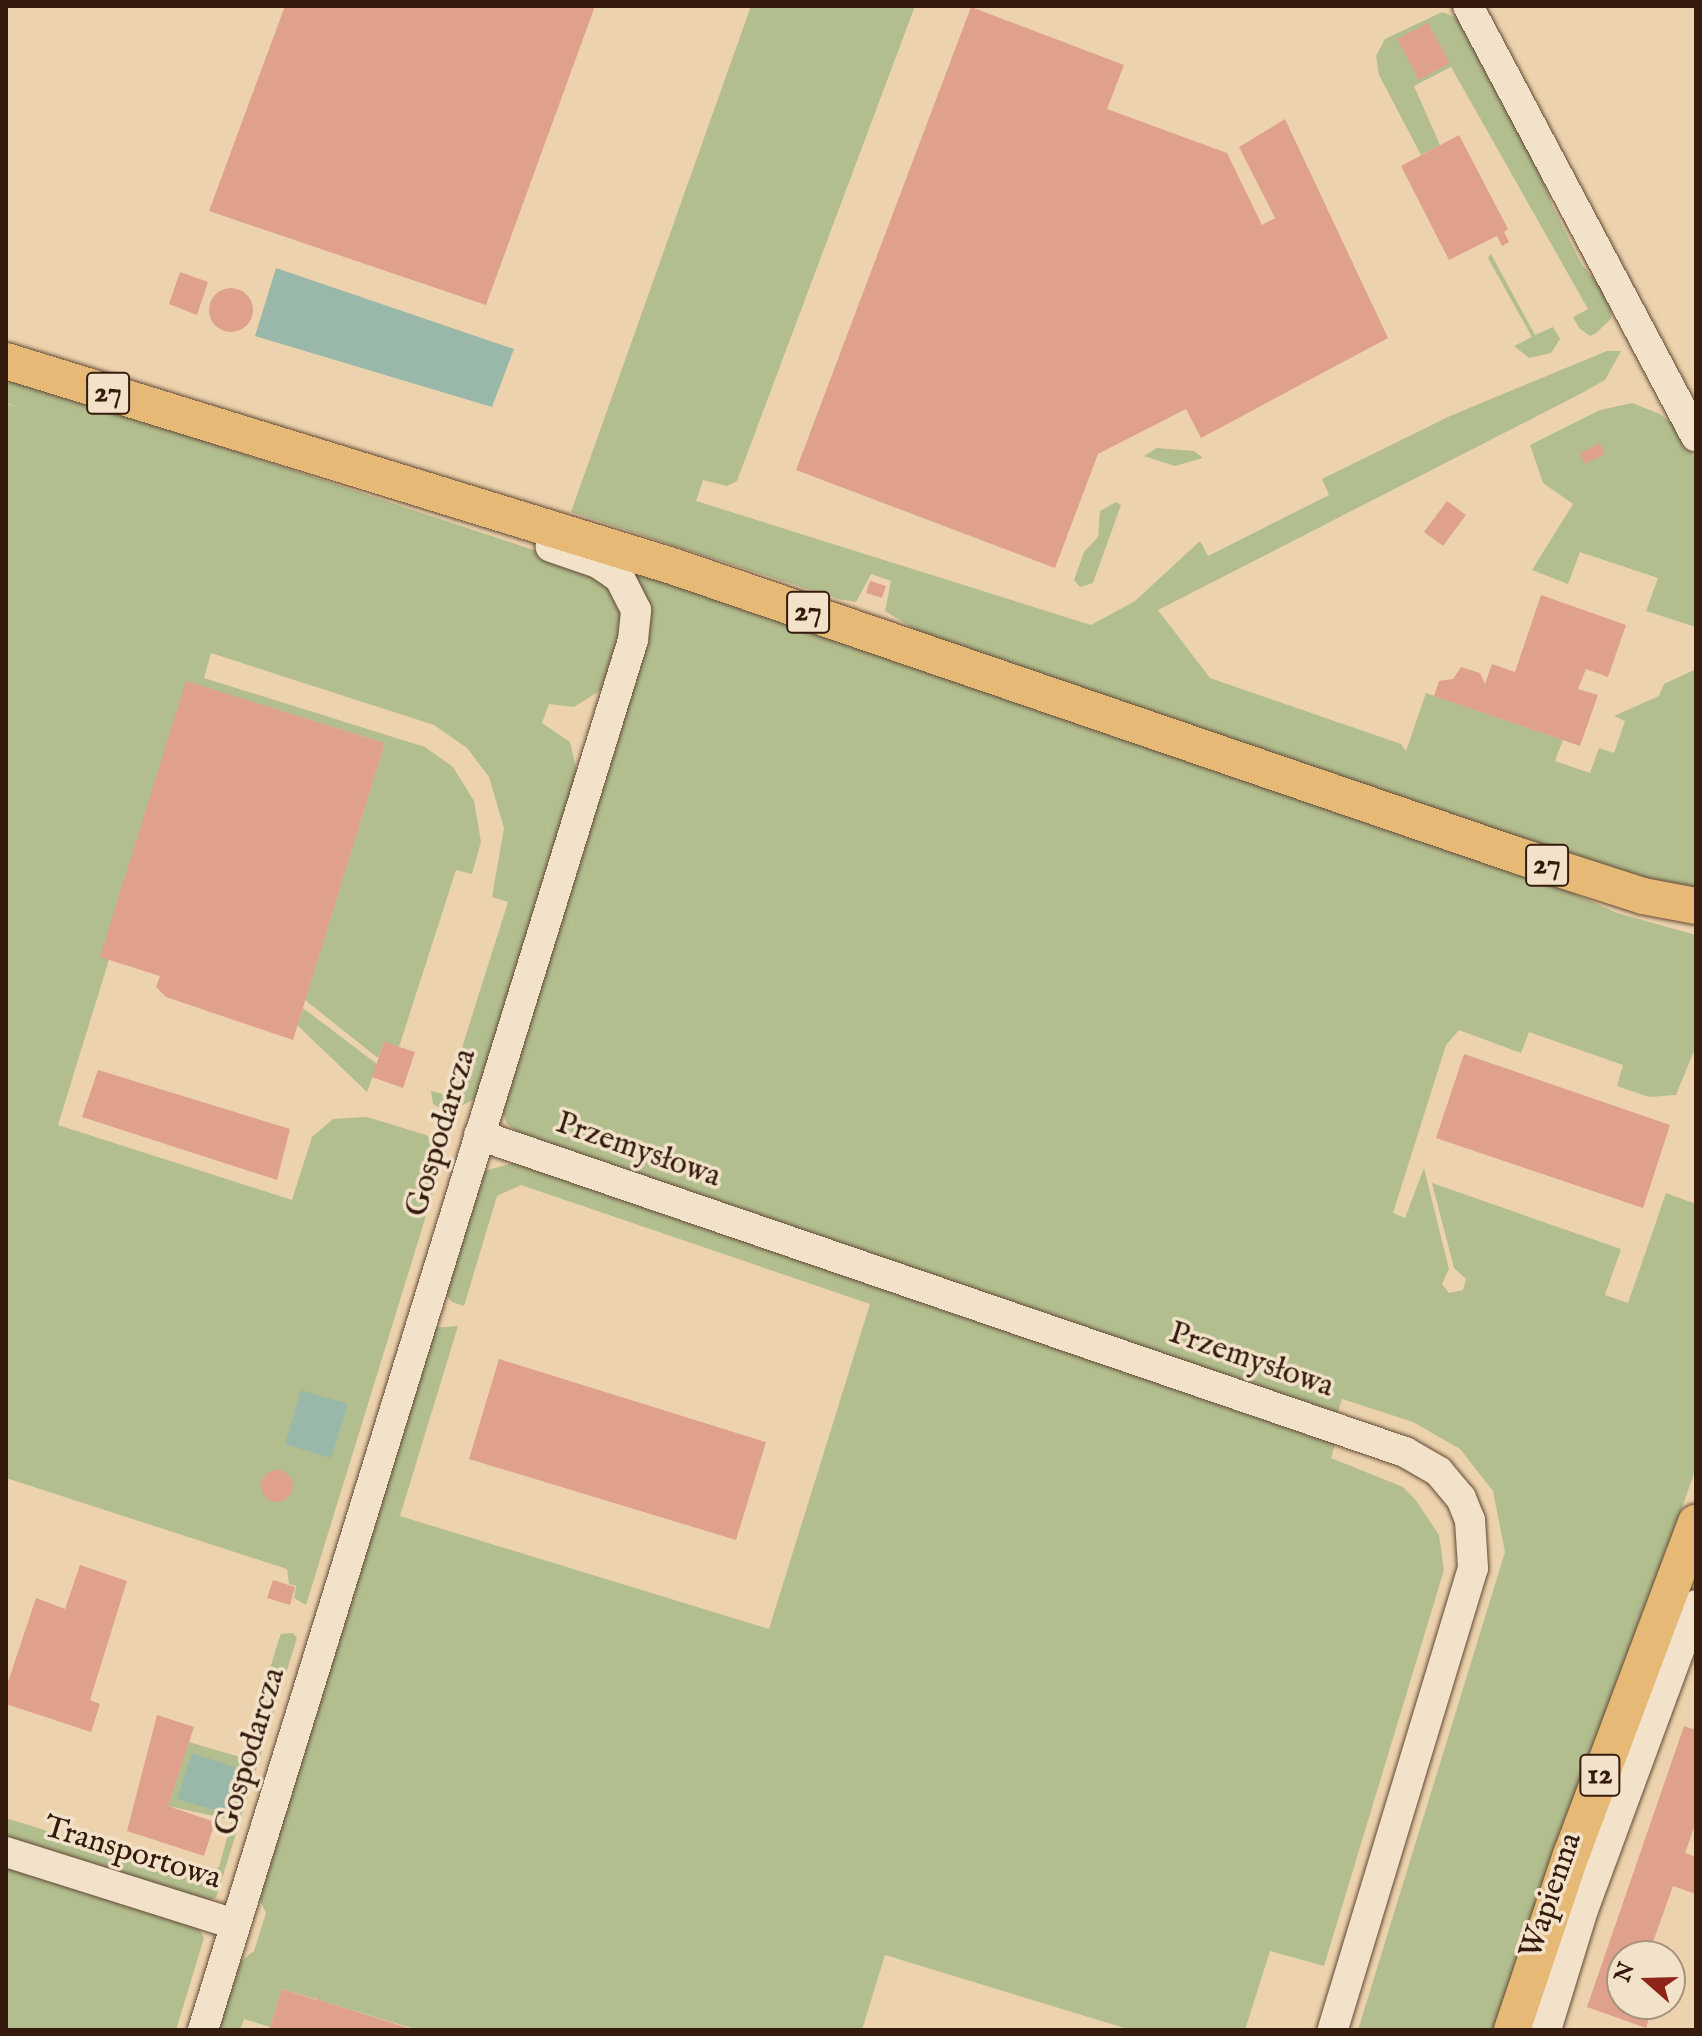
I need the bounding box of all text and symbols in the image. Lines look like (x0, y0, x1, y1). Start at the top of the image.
road number: 27 (86, 367, 130, 419)
road number: 27 (786, 586, 830, 638)
road number: 27 (1525, 839, 1569, 891)
street label: Gospodarcza (398, 1044, 486, 1222)
street label: Przemysłowa (551, 1105, 725, 1197)
street label: Przemysłowa (1164, 1315, 1338, 1407)
street label: Gospodarcza (207, 1663, 295, 1841)
road number: 12 (1578, 1749, 1622, 1801)
street label: Transportowa (39, 1809, 225, 1899)
street label: Wapienna (1513, 1828, 1591, 1964)
north arrow (1606, 1940, 1686, 2020)
text: N (1609, 1959, 1642, 1986)

